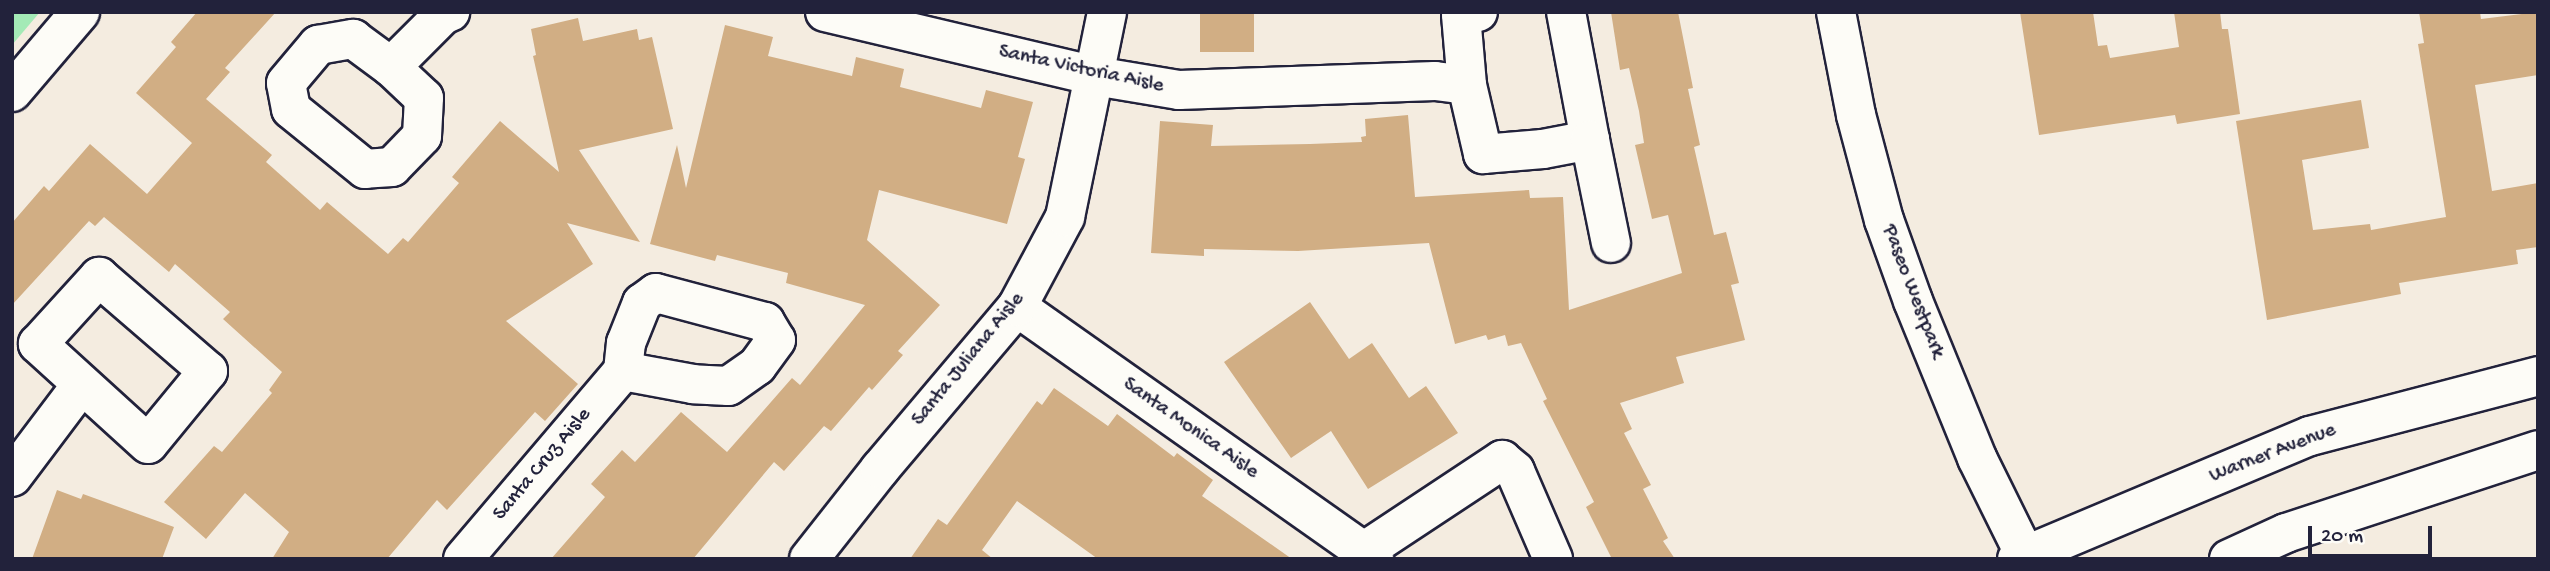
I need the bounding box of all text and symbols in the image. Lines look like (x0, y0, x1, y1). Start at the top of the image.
street label: Santa Victoria Aisle (996, 40, 1166, 100)
street label: Paseo Westpark (1875, 221, 1949, 363)
street label: Santa Juliana Aisle (907, 288, 1031, 432)
street label: Santa Monica Aisle (1117, 373, 1263, 485)
street label: Santa Cruz Aisle (488, 403, 598, 527)
street label: Warner Avenue (2206, 418, 2340, 490)
scale bar (2312, 512, 2436, 556)
text: 20 m (2321, 525, 2363, 550)

